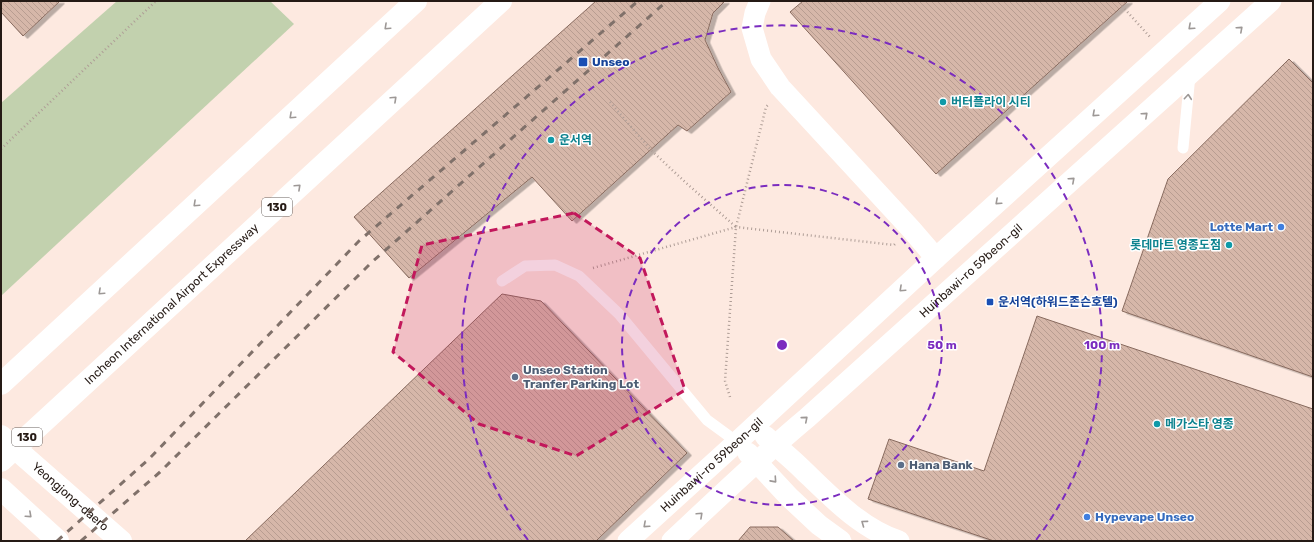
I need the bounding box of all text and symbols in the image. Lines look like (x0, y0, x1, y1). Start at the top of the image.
one-way arrow (1188, 22, 1196, 30)
one-way arrow (384, 23, 392, 30)
one-way arrow (1235, 26, 1243, 34)
place label: Unseo (592, 55, 630, 69)
marker: Unseo (577, 56, 589, 68)
one-way arrow (1183, 94, 1192, 100)
place label: 버터플라이 시티 (951, 95, 1031, 109)
one-way arrow (389, 97, 396, 104)
marker: 버터플라이 시티 (938, 97, 948, 107)
one-way arrow (1092, 110, 1099, 117)
one-way arrow (289, 111, 297, 118)
one-way arrow (1140, 112, 1147, 119)
place label: 운서역 (559, 133, 592, 147)
marker: 운서역 (546, 135, 556, 145)
one-way arrow (1067, 177, 1075, 185)
one-way arrow (293, 185, 301, 192)
one-way arrow (995, 197, 1003, 204)
road number: 130 (262, 198, 292, 216)
one-way arrow (193, 199, 201, 207)
street label: Incheon International Airport Expressway (82, 220, 262, 387)
place label: Lotte Mart (1210, 220, 1273, 234)
street label: Huinbawi-ro 59beon-gil (917, 221, 1025, 321)
marker: Lotte Mart (1276, 222, 1286, 232)
place label: 롯데마트 영종도점 (1130, 238, 1221, 252)
marker: 롯데마트 영종도점 (1224, 240, 1234, 250)
one-way arrow (899, 284, 907, 292)
one-way arrow (98, 287, 106, 295)
place label: 운서역(하워드존슨호텔) (998, 295, 1118, 309)
marker: 운서역(하워드존슨호텔) (985, 297, 995, 307)
centre of rings (775, 338, 789, 352)
text: 50 m (927, 338, 957, 352)
text: 100 m (1084, 338, 1120, 352)
place label: Unseo Station Tranfer Parking Lot (523, 363, 639, 391)
marker: Unseo Station Tranfer Parking Lot (510, 372, 520, 382)
street label: Huinbawi-ro 59beon-gil (658, 415, 766, 515)
one-way arrow (800, 417, 808, 424)
place label: 메가스타 영종 (1165, 417, 1234, 431)
marker: 메가스타 영종 (1152, 419, 1162, 429)
road number: 130 (12, 428, 42, 446)
place label: Hana Bank (909, 458, 973, 472)
street label: Yeongjong-daero (29, 459, 111, 534)
marker: Hana Bank (896, 460, 906, 470)
one-way arrow (769, 476, 776, 483)
one-way arrow (25, 510, 32, 517)
place label: Hypevape Unseo (1095, 510, 1194, 524)
one-way arrow (695, 512, 703, 519)
marker: Hypevape Unseo (1082, 512, 1092, 522)
one-way arrow (643, 520, 651, 528)
one-way arrow (862, 521, 869, 528)

